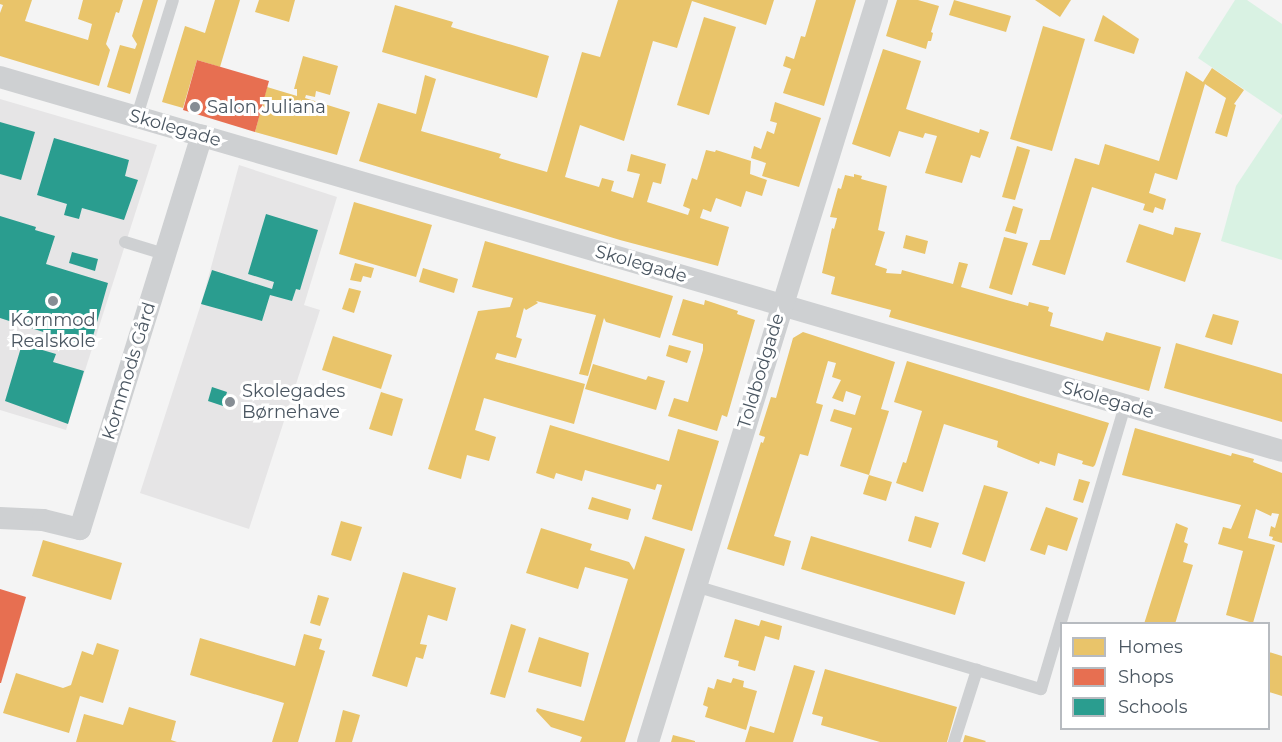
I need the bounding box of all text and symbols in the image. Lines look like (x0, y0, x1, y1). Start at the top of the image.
place label: Salon Juliana (207, 96, 326, 118)
marker: Salon Juliana (188, 100, 202, 114)
street label: Skolegade (127, 105, 223, 151)
street label: Skolegade (593, 241, 689, 287)
marker: Kornmod Realskole (46, 294, 60, 308)
street label: Kornmods Gård (98, 300, 160, 442)
place label: Kornmod Realskole (10, 310, 96, 352)
street label: Toldbodgade (733, 311, 789, 431)
street label: Skolegade (1060, 377, 1156, 423)
place label: Skolegades Børnehave (242, 381, 345, 424)
marker: Skolegades Børnehave (223, 395, 237, 409)
legend (1060, 622, 1270, 730)
text: Homes (1118, 636, 1183, 658)
text: Shops (1118, 666, 1174, 688)
text: Schools (1118, 696, 1187, 718)

